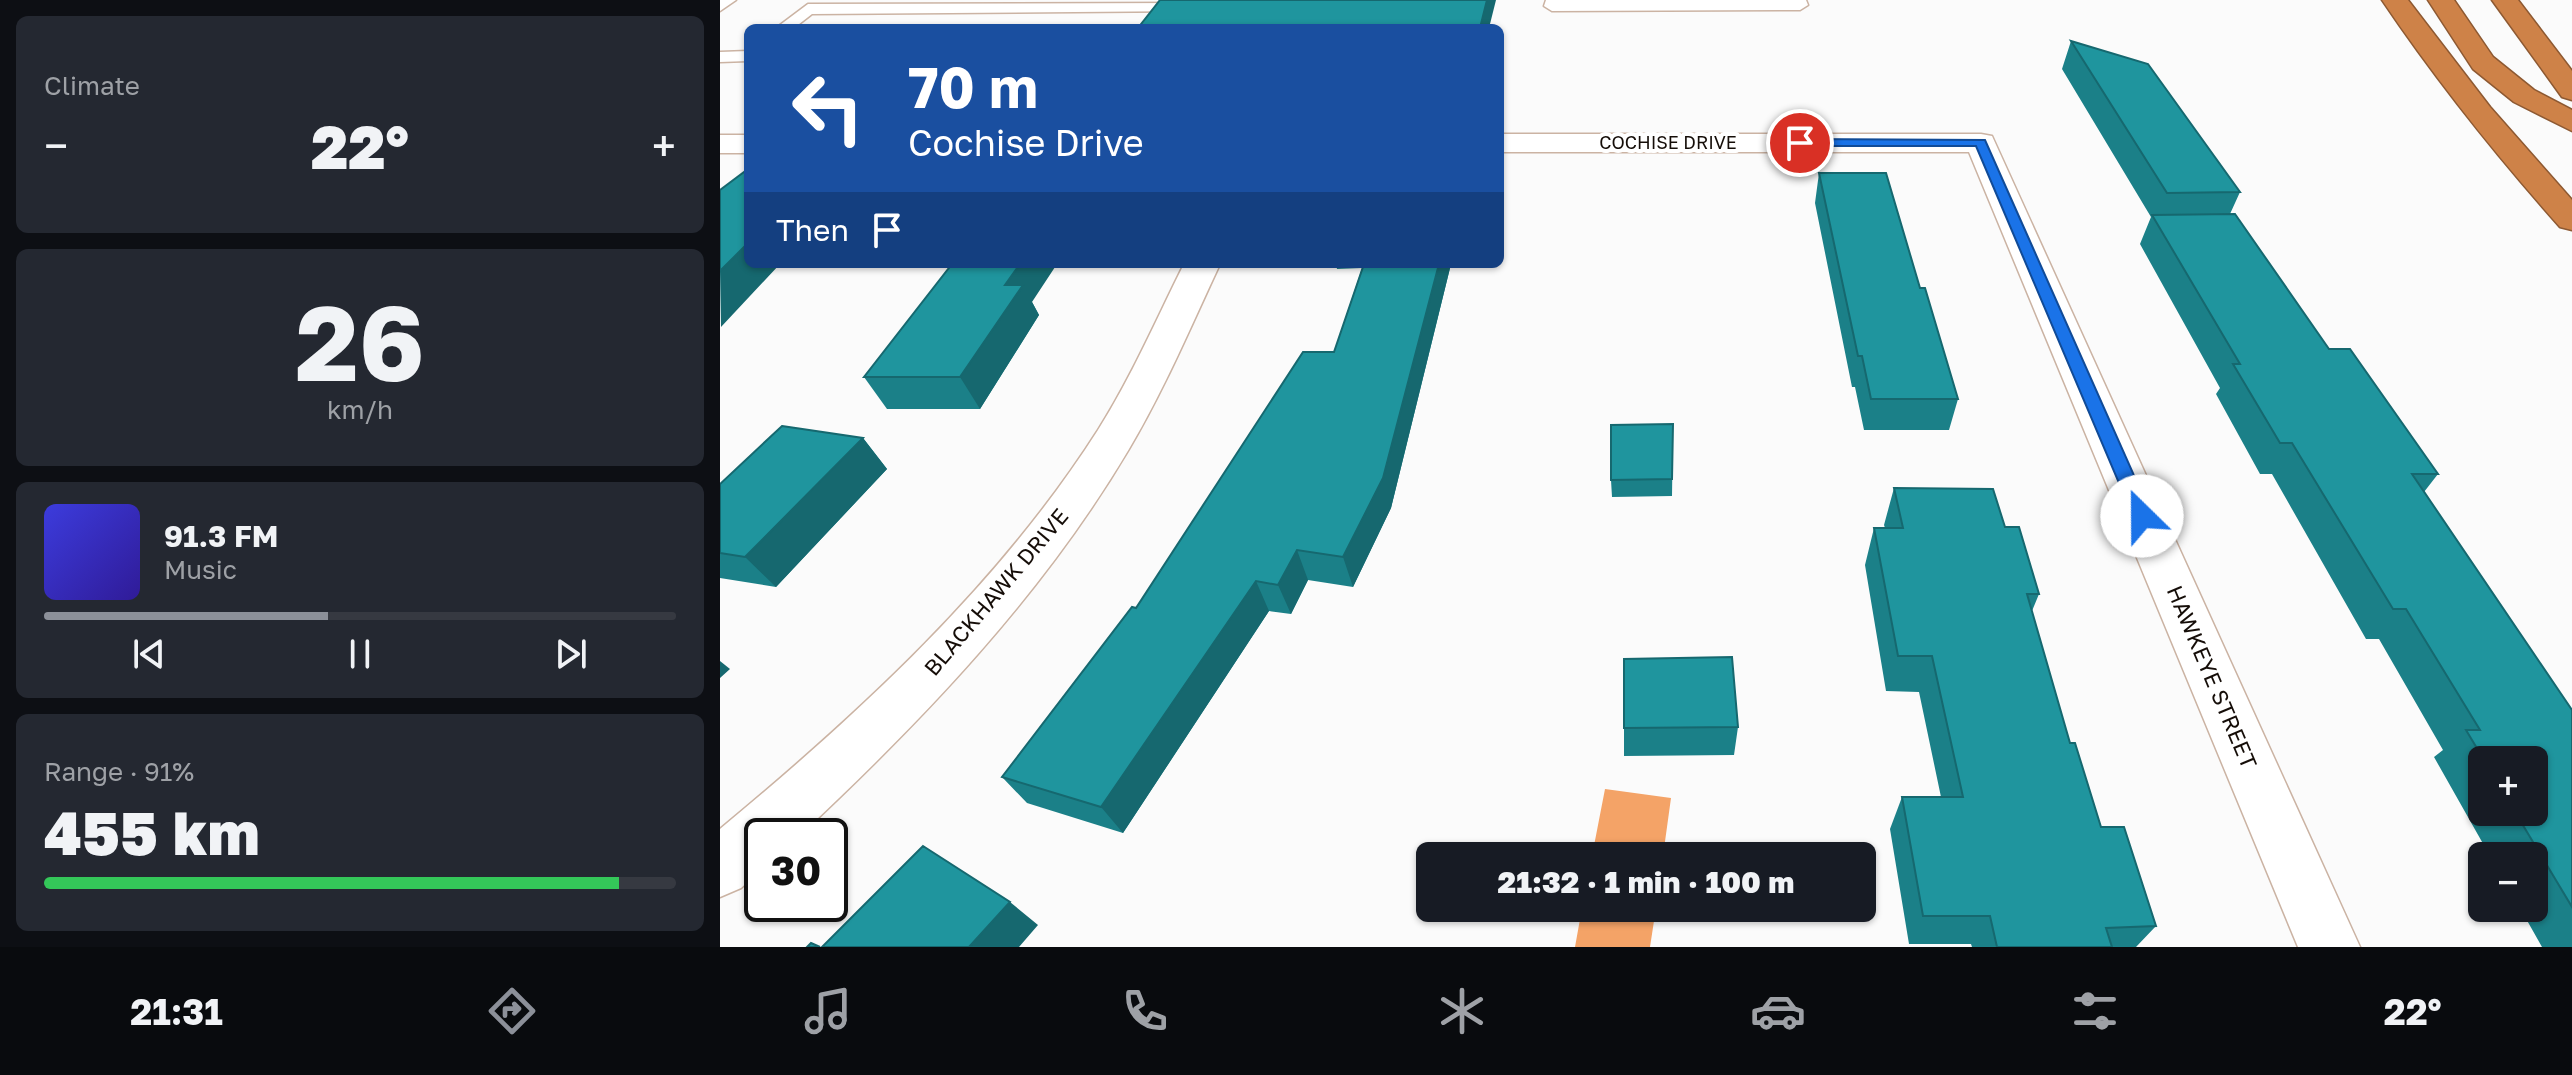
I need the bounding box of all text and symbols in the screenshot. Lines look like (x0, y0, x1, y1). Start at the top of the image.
text: 70 m (908, 53, 1038, 120)
icon: left (776, 56, 880, 160)
text: Climate (44, 70, 140, 101)
pin (1766, 109, 1834, 177)
text: 22° (311, 110, 409, 182)
text: − (44, 119, 68, 172)
text: + (652, 119, 676, 172)
text: Cochise Drive (908, 121, 1144, 164)
icon: arrive (1778, 121, 1822, 165)
street label: COCHISE DRIVE (1599, 131, 1737, 153)
icon: arrive (865, 208, 909, 252)
text: Then (776, 212, 849, 248)
text: 26 (295, 279, 425, 404)
text: km/h (327, 394, 393, 425)
position arrow (2100, 474, 2184, 558)
street label: BLACKHAWK DRIVE (918, 503, 1073, 681)
text: 91.3 FM (164, 518, 278, 554)
text: Music (164, 554, 237, 585)
street label: HAWKEYE STREET (2162, 581, 2263, 773)
icon: previous (127, 632, 171, 676)
icon: pause (338, 632, 382, 676)
icon: next (549, 632, 593, 676)
map controls (2468, 746, 2548, 922)
button: + (2468, 746, 2548, 826)
text: Range · 91% (44, 756, 194, 787)
text: 455 km (44, 796, 260, 868)
speed limit sign: 30 (744, 818, 848, 922)
button: − (2468, 842, 2548, 922)
text: 21:32 · 1 min · 100 m (1498, 864, 1794, 900)
icon: directions (484, 983, 540, 1039)
icon: music (800, 983, 856, 1039)
icon: phone (1117, 983, 1173, 1039)
icon: climate (1434, 983, 1490, 1039)
icon: car (1750, 983, 1806, 1039)
icon: filters (2067, 983, 2123, 1039)
text: 21:31 (130, 990, 223, 1033)
text: 22° (2384, 990, 2442, 1033)

